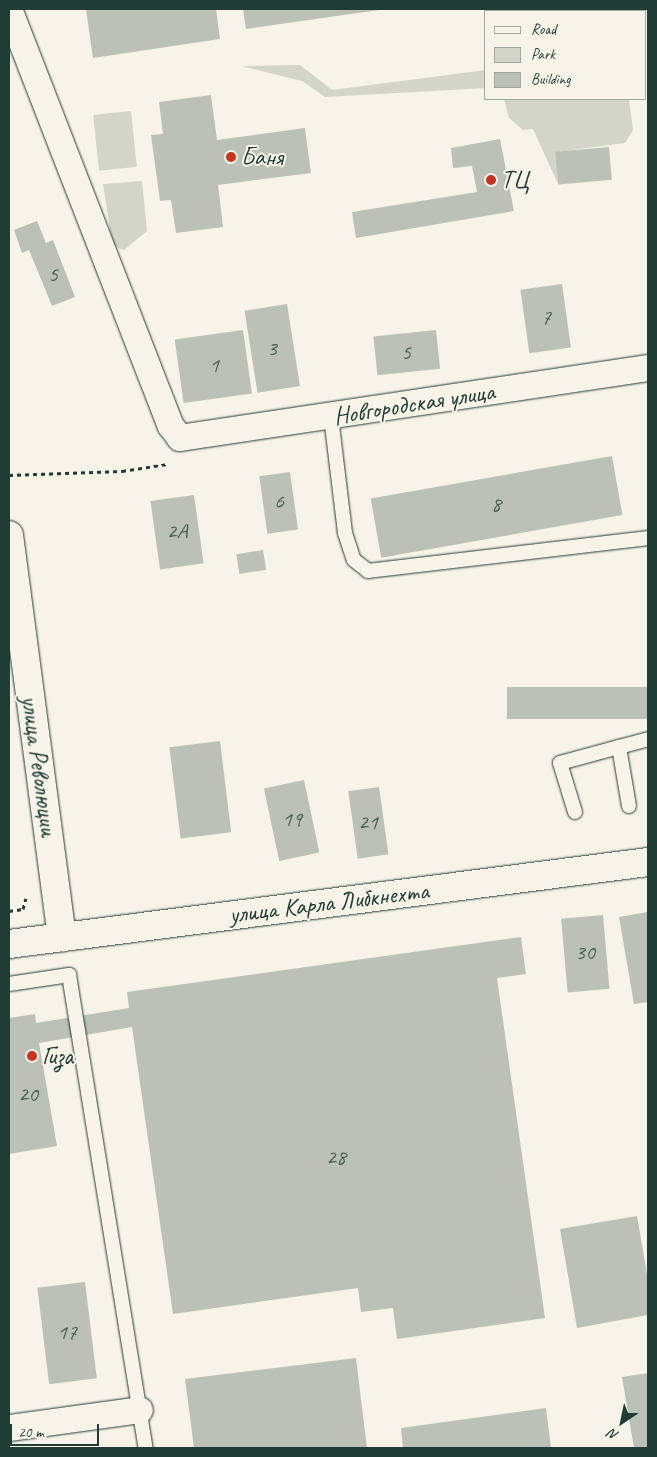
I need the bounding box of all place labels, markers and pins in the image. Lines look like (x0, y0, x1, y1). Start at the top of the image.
place label: Баня (241, 142, 283, 172)
marker: Баня (225, 151, 237, 163)
place label: ТЦ (501, 165, 529, 195)
marker: ТЦ (485, 174, 497, 186)
place label: Гиза (42, 1041, 73, 1071)
marker: Гиза (26, 1050, 38, 1062)

